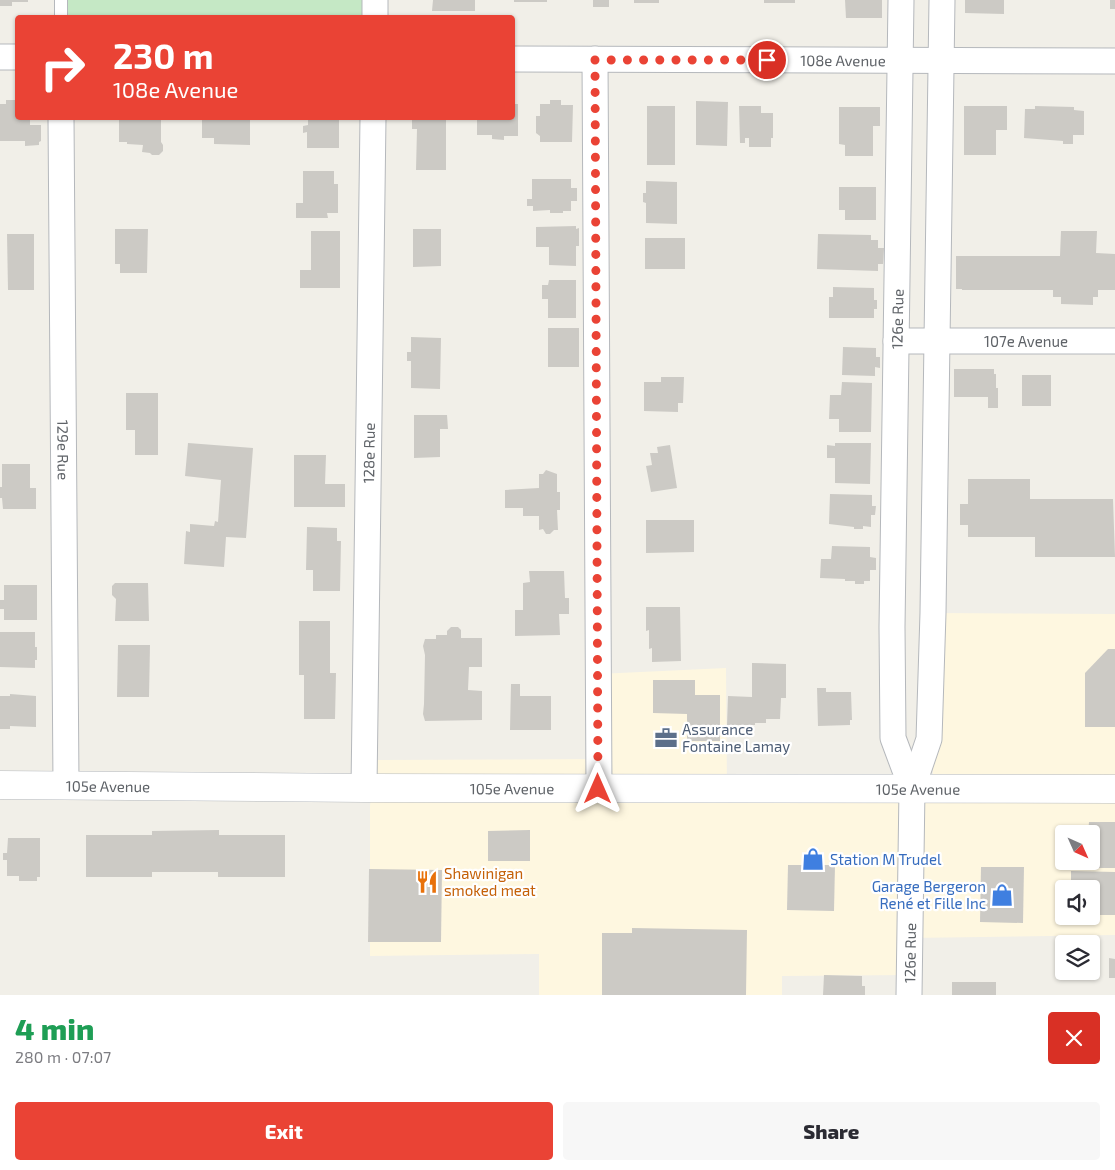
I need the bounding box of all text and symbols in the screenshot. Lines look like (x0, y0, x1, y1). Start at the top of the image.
text: 230 m (113, 34, 214, 76)
icon: right (30, 35, 95, 100)
pin (746, 39, 788, 81)
icon: arrive (753, 46, 781, 74)
street label: 108e Avenue (800, 51, 886, 69)
text: 108e Avenue (113, 76, 238, 102)
street label: 126e Rue (887, 289, 907, 349)
street label: 107e Avenue (984, 332, 1068, 350)
street label: 129e Rue (54, 420, 73, 480)
street label: 128e Rue (359, 422, 378, 484)
place label: Assurance Fontaine Lamay (682, 720, 790, 755)
office icon: Assurance Fontaine Lamay (653, 725, 679, 751)
position arrow (571, 762, 623, 814)
street label: 105e Avenue (66, 777, 150, 795)
street label: 105e Avenue (470, 779, 554, 797)
street label: 105e Avenue (876, 780, 960, 798)
north arrow (1055, 825, 1100, 870)
map controls (1055, 825, 1100, 980)
shop icon: Station M Trudel (800, 846, 826, 872)
place label: Station M Trudel (830, 850, 942, 868)
place label: Shawinigan smoked meat (444, 864, 536, 899)
restaurant icon: Shawinigan smoked meat (414, 869, 440, 895)
place label: Garage Bergeron René et Fille Inc (872, 877, 986, 912)
button: sound (1055, 880, 1100, 925)
shop icon: Garage Bergeron René et Fille Inc (989, 882, 1015, 908)
street label: 126e Rue (900, 923, 919, 983)
button: layers (1055, 935, 1100, 980)
text: 4 min (15, 1010, 94, 1046)
button: close (1048, 1012, 1100, 1064)
text: 280 m · 07:07 (15, 1047, 111, 1066)
button: Exit (15, 1102, 553, 1160)
button: Share (563, 1102, 1100, 1160)

